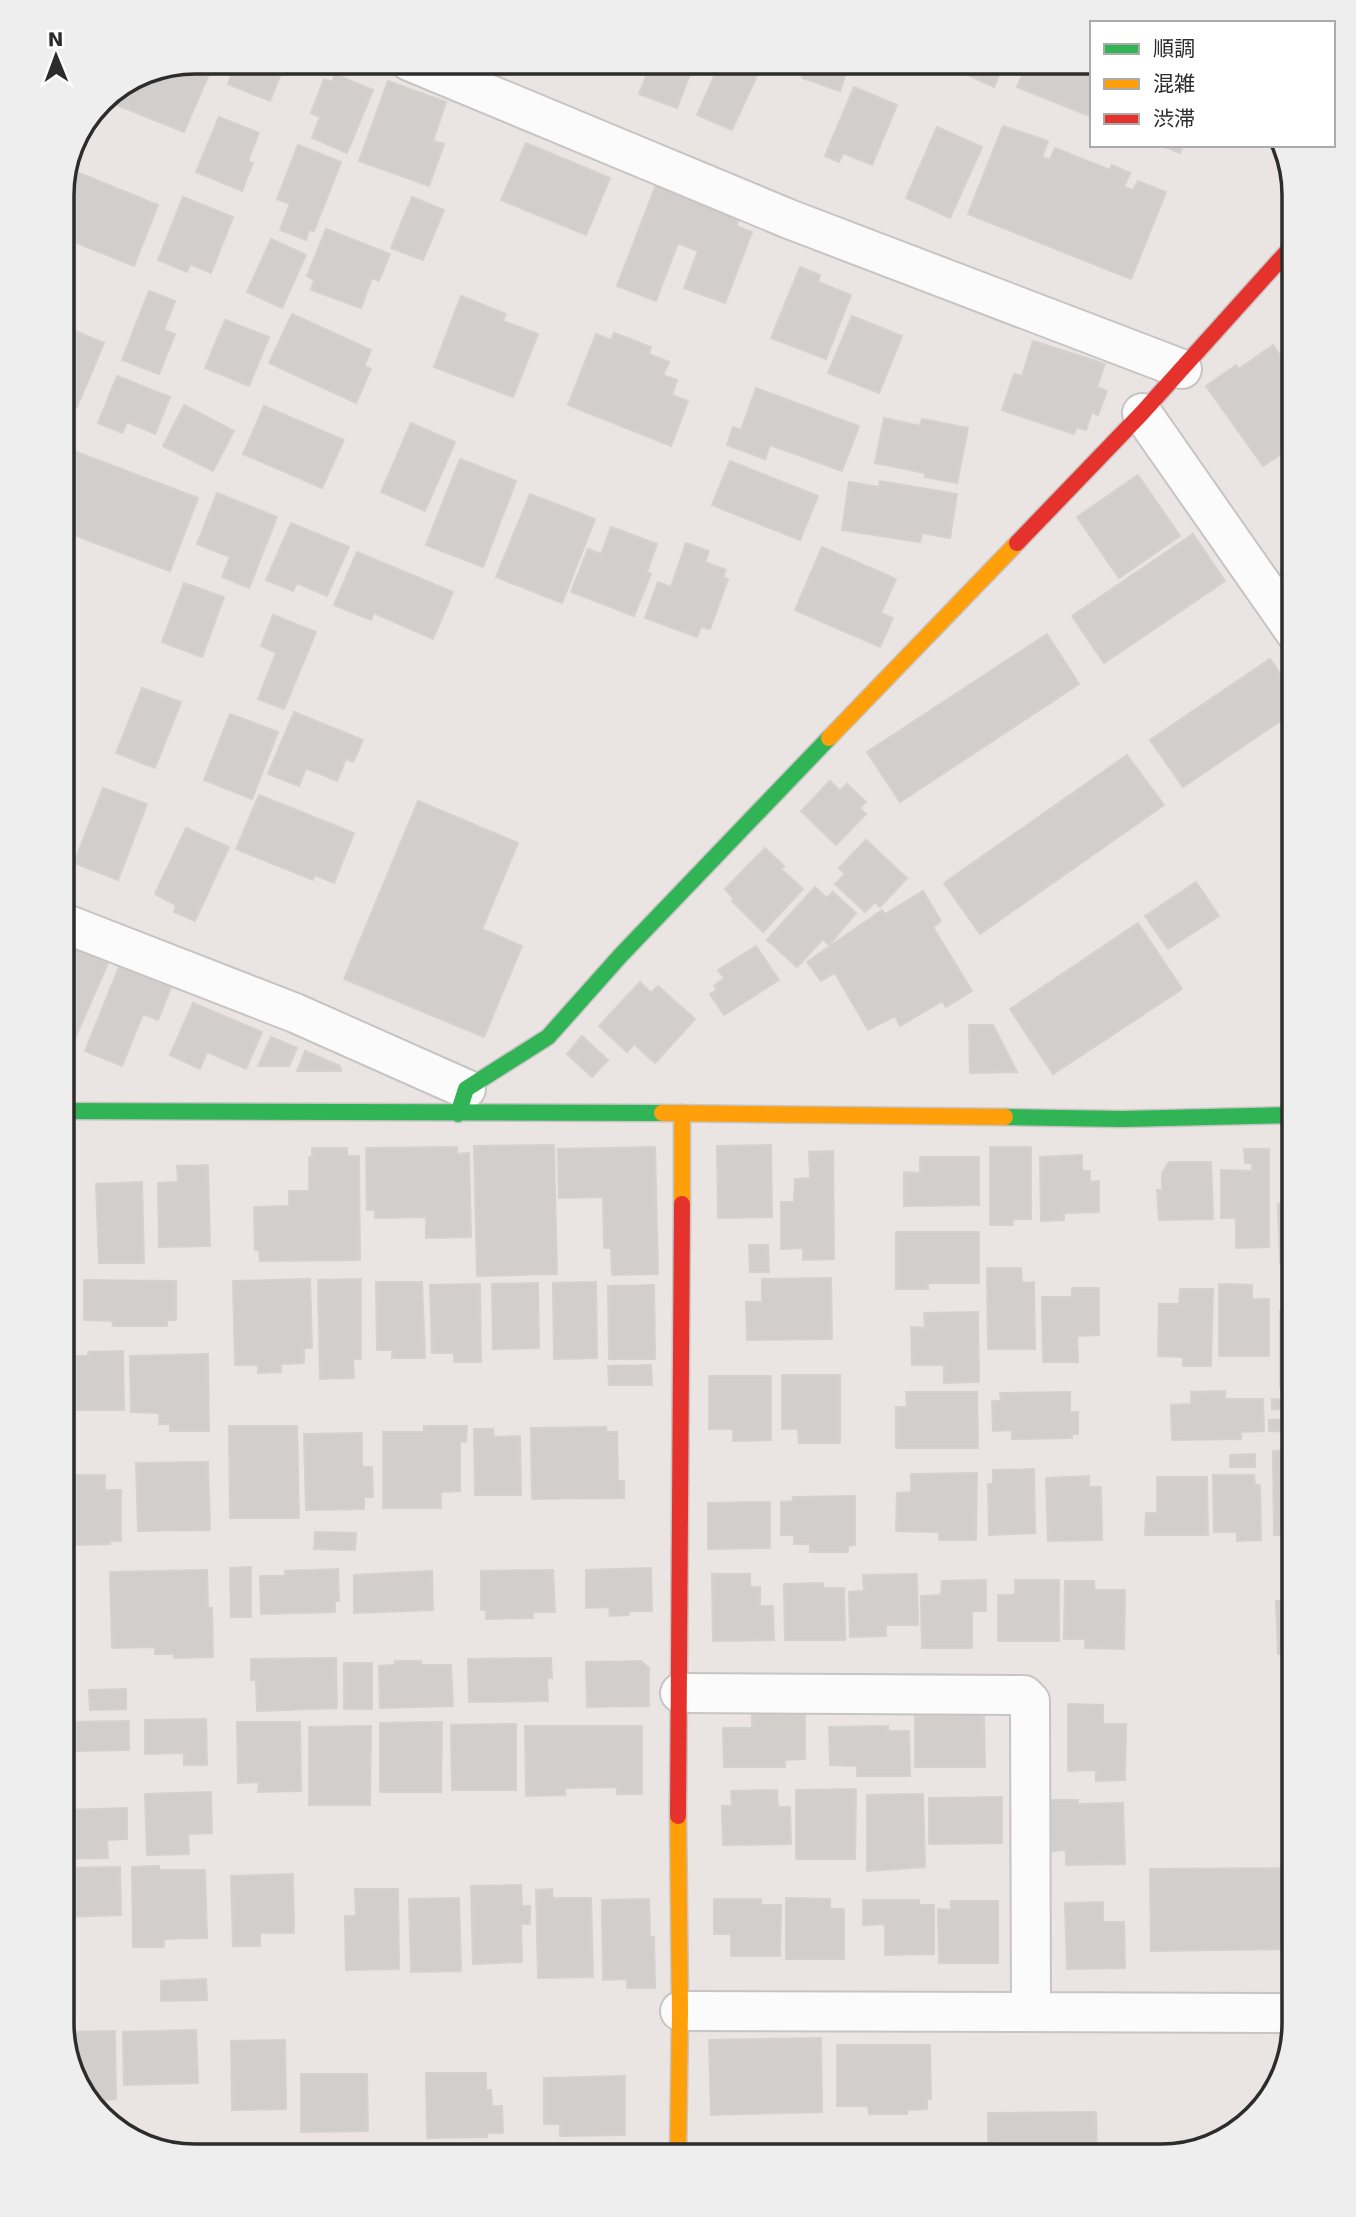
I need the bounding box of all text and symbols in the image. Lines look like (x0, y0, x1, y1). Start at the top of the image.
north arrow (21, 21, 91, 91)
legend (1090, 21, 1335, 147)
text: N (48, 28, 64, 50)
text: 順調 (1153, 37, 1195, 61)
text: 混雑 (1153, 72, 1195, 96)
text: 渋滞 (1153, 107, 1195, 131)

